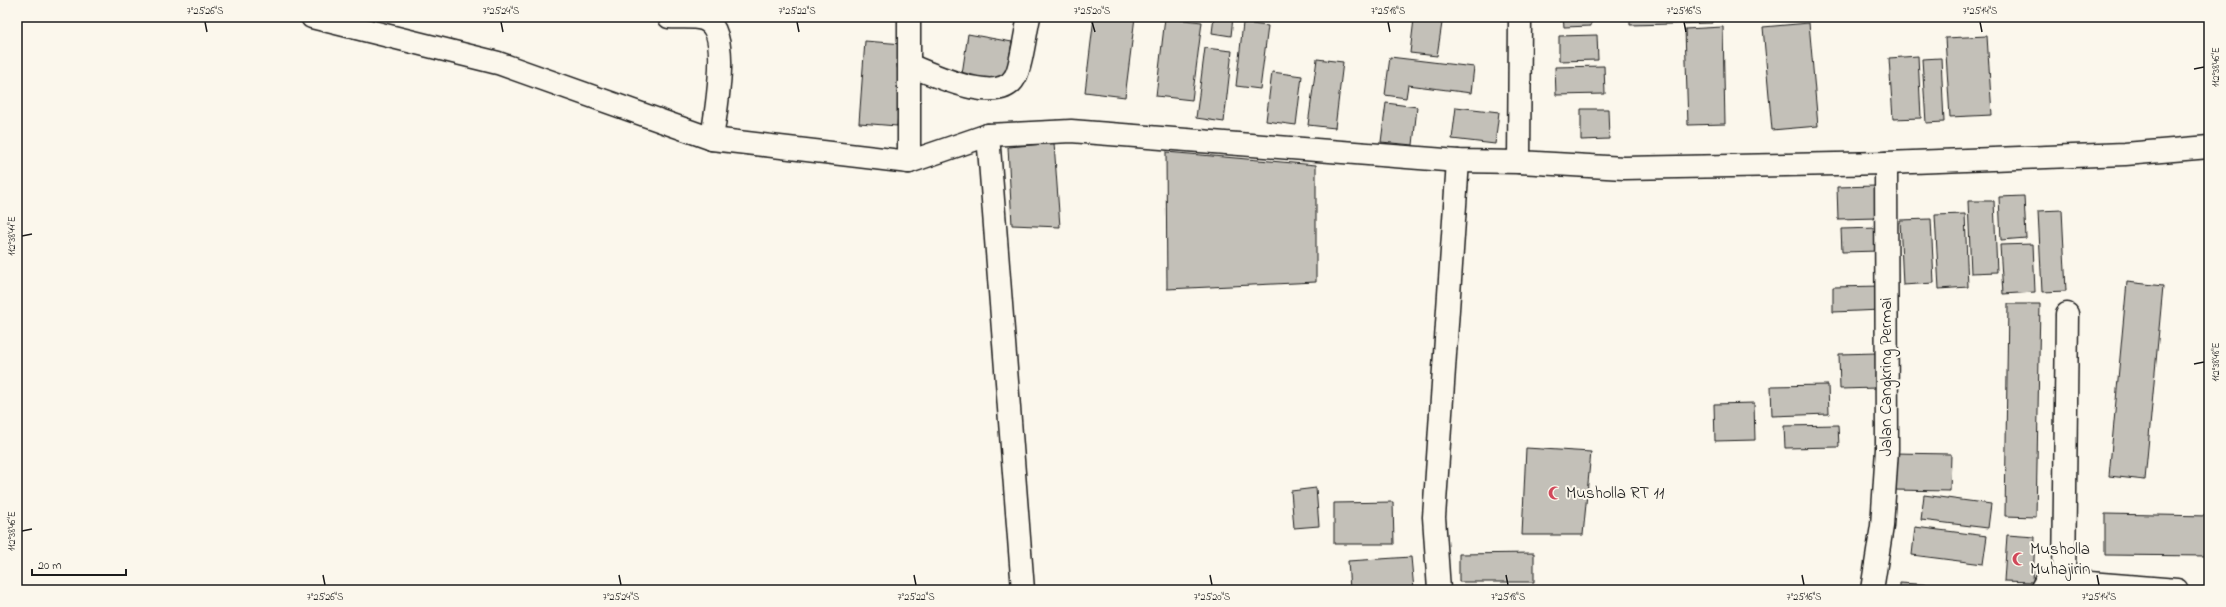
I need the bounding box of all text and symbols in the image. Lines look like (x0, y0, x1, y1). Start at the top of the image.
text: 7°25'26"S (187, 4, 224, 19)
text: 7°25'24"S (483, 4, 520, 19)
text: 7°25'22"S (778, 4, 816, 19)
text: 7°25'20"S (1074, 4, 1111, 19)
text: 7°25'18"S (1371, 4, 1406, 19)
text: 7°25'16"S (1667, 4, 1702, 19)
text: 7°25'14"S (1963, 4, 1998, 19)
text: 112°38'46"E (2209, 47, 2224, 87)
text: 112°38'44"E (5, 216, 20, 256)
street label: Jalan Cangkring Permai (1874, 297, 1901, 457)
text: 112°38'48"E (2209, 342, 2224, 382)
place label: Musholla RT 11 (1566, 481, 1665, 506)
mosque icon: Musholla RT 11 (1547, 485, 1563, 501)
text: 112°38'46"E (5, 511, 20, 551)
place label: Musholla Muhajirin (2030, 537, 2090, 582)
scale bar (32, 551, 126, 577)
mosque icon: Musholla Muhajirin (2011, 551, 2027, 567)
text: 20 m (38, 557, 61, 575)
text: 7°25'26"S (307, 590, 344, 605)
text: 7°25'24"S (603, 590, 640, 605)
text: 7°25'22"S (897, 590, 935, 605)
text: 7°25'20"S (1194, 590, 1231, 605)
text: 7°25'18"S (1491, 590, 1526, 605)
text: 7°25'16"S (1787, 590, 1822, 605)
text: 7°25'14"S (2082, 590, 2117, 605)

